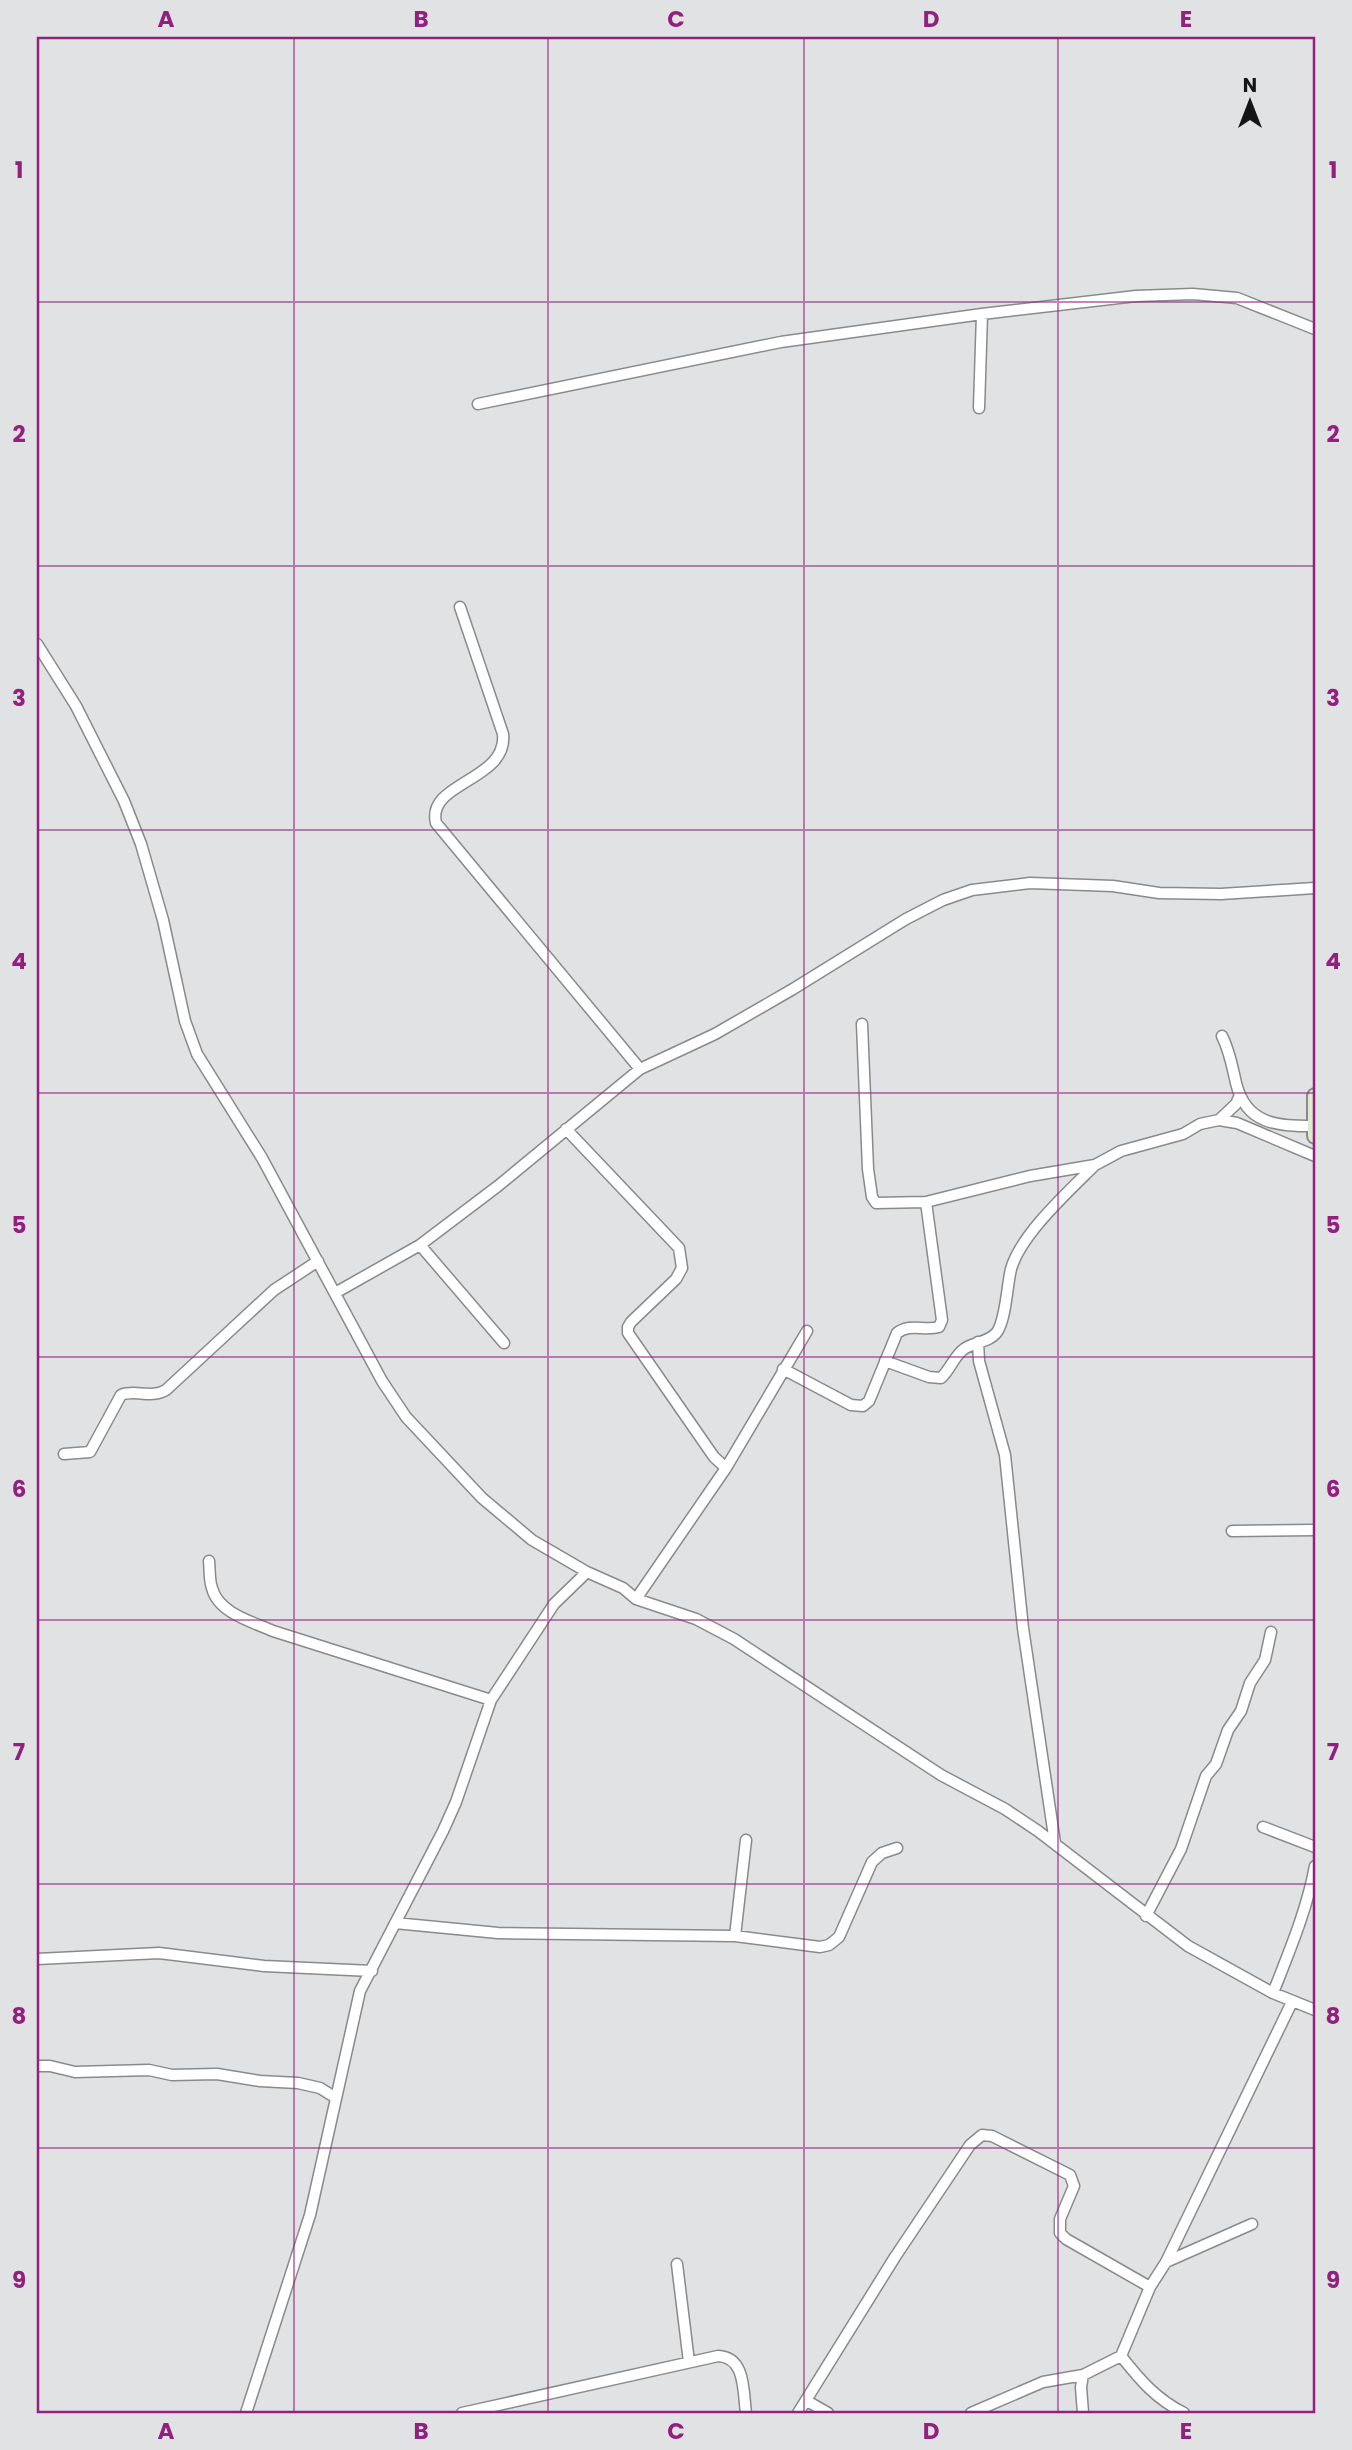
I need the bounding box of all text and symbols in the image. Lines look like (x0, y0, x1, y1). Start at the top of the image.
text: A (158, 3, 175, 35)
text: B (413, 3, 429, 35)
text: C (667, 3, 685, 35)
text: D (923, 3, 939, 35)
text: E (1180, 3, 1192, 35)
north arrow (1216, 66, 1286, 136)
text: N (1243, 72, 1257, 99)
text: 1 (15, 154, 23, 186)
text: 1 (1329, 154, 1337, 186)
text: 2 (12, 418, 26, 450)
text: 2 (1326, 418, 1340, 450)
text: 3 (12, 682, 26, 714)
text: 3 (1326, 682, 1340, 714)
text: 4 (11, 945, 27, 977)
text: 4 (1325, 945, 1341, 977)
text: 5 (12, 1209, 26, 1241)
text: 5 (1326, 1209, 1340, 1241)
text: 6 (12, 1473, 26, 1505)
text: 6 (1326, 1473, 1340, 1505)
text: 7 (13, 1736, 25, 1768)
text: 7 (1327, 1736, 1339, 1768)
text: 8 (12, 2000, 26, 2032)
text: 8 (1326, 2000, 1340, 2032)
text: 9 (12, 2264, 26, 2296)
text: 9 (1326, 2264, 1340, 2296)
text: A (158, 2415, 175, 2447)
text: B (413, 2415, 429, 2447)
text: C (667, 2415, 685, 2447)
text: D (923, 2415, 939, 2447)
text: E (1180, 2415, 1192, 2447)

